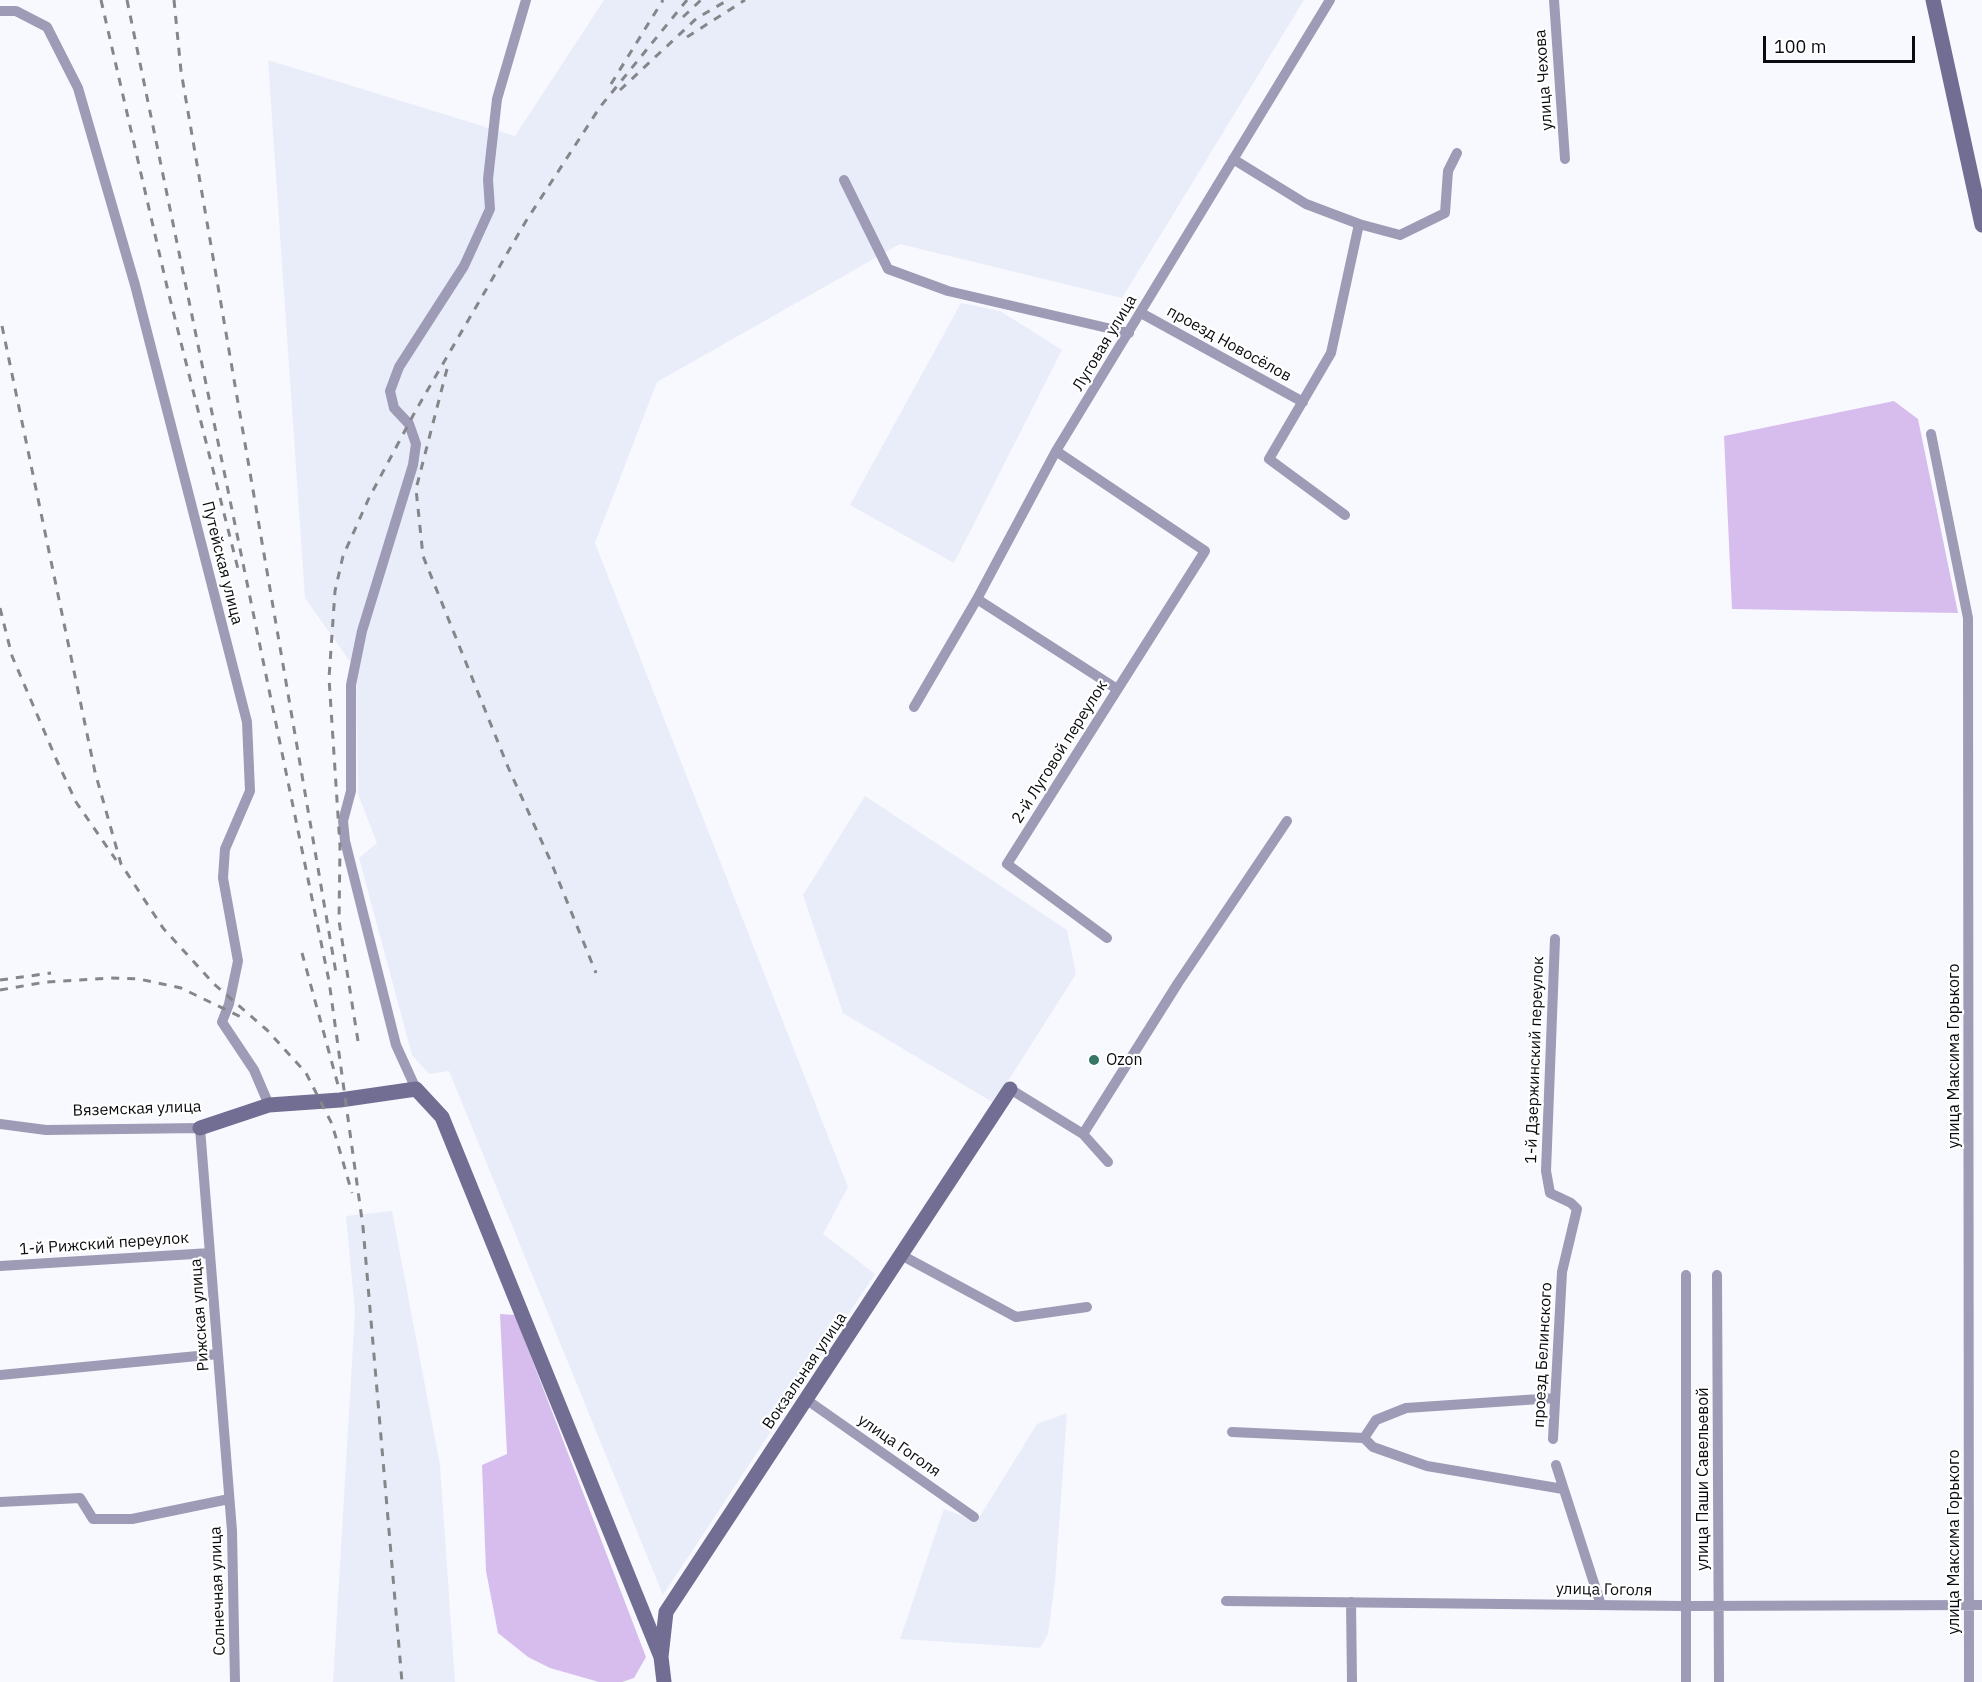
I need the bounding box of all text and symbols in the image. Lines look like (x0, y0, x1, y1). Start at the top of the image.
scale bar (1766, 24, 1918, 62)
street label: улица Чехова (1531, 29, 1557, 131)
text: 100 m (1774, 35, 1826, 58)
street label: Луговая улица (1069, 292, 1141, 394)
street label: проезд Новосёлов (1163, 302, 1295, 386)
street label: Путейская улица (197, 499, 247, 627)
street label: 2-й Луговой переулок (1008, 677, 1112, 827)
street label: 1-й Дзержинский переулок (1522, 956, 1548, 1164)
street label: улица Максима Горького (1944, 963, 1964, 1149)
place label: Ozon (1106, 1050, 1143, 1070)
marker: Ozon (1087, 1053, 1101, 1067)
street label: Вяземская улица (72, 1097, 202, 1121)
street label: 1-й Рижский переулок (18, 1228, 190, 1260)
street label: Рижская улица (186, 1258, 214, 1372)
street label: проезд Белинского (1530, 1282, 1556, 1428)
street label: Вокзальная улица (759, 1309, 851, 1433)
street label: улица Паши Савельевой (1693, 1387, 1713, 1571)
street label: улица Гоголя (854, 1410, 944, 1482)
street label: улица Максима Горького (1944, 1449, 1964, 1635)
street label: Солнечная улица (206, 1526, 230, 1656)
street label: улица Гоголя (1556, 1580, 1652, 1600)

